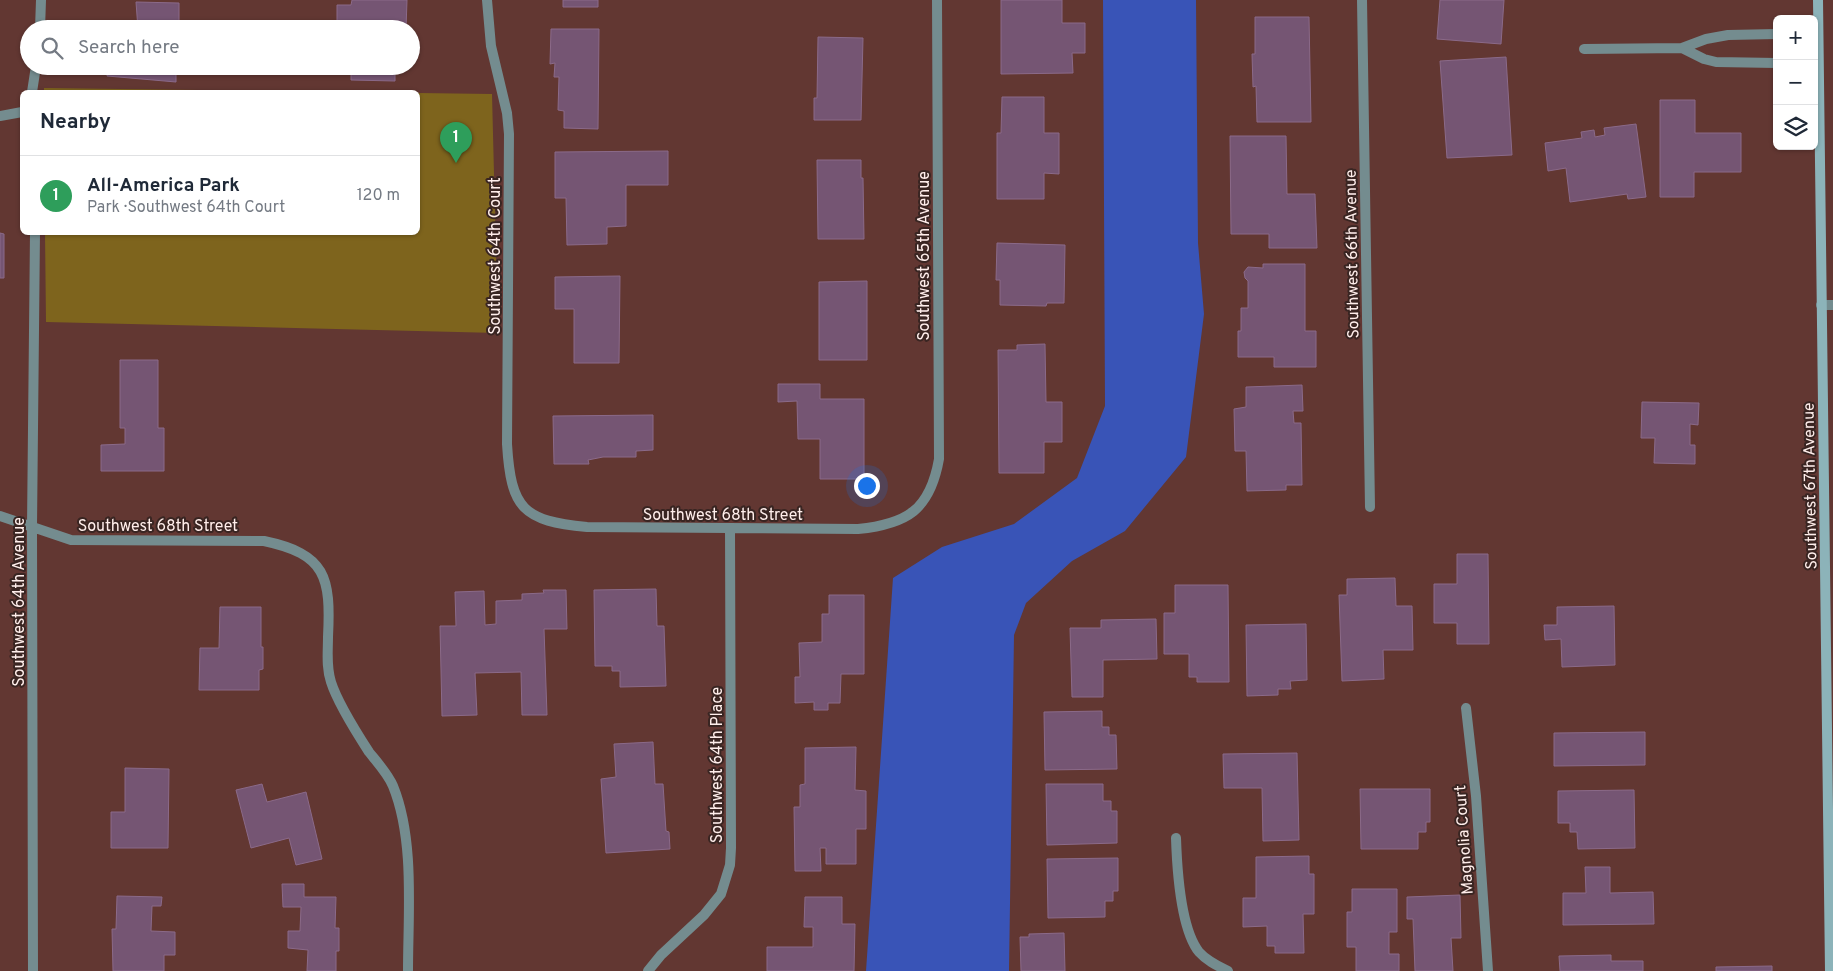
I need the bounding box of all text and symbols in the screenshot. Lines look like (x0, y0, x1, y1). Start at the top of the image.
map controls (1773, 15, 1818, 150)
button: + (1773, 15, 1818, 60)
search box (20, 20, 420, 75)
icon: search (38, 34, 66, 62)
text: Search here (78, 36, 180, 60)
button: − (1773, 60, 1818, 105)
button: layers (1773, 105, 1818, 150)
text: Nearby (40, 109, 111, 136)
pin: 1 (440, 122, 472, 163)
street label: Southwest 66th Avenue (1342, 169, 1364, 339)
street label: Southwest 65th Avenue (915, 171, 935, 341)
text: All-America Park (87, 174, 240, 198)
street label: Southwest 64th Court (486, 177, 506, 335)
text: 1 (53, 186, 59, 206)
text: 120 m (357, 186, 400, 206)
text: Park · Southwest 64th Court (87, 198, 285, 218)
street label: Southwest 67th Avenue (1800, 402, 1822, 570)
your location (854, 473, 880, 499)
street label: Southwest 68th Street (643, 506, 803, 526)
street label: Southwest 64th Avenue (10, 517, 30, 687)
street label: Southwest 68th Street (78, 517, 238, 537)
street label: Southwest 64th Place (708, 687, 728, 843)
street label: Magnolia Court (1451, 784, 1479, 895)

